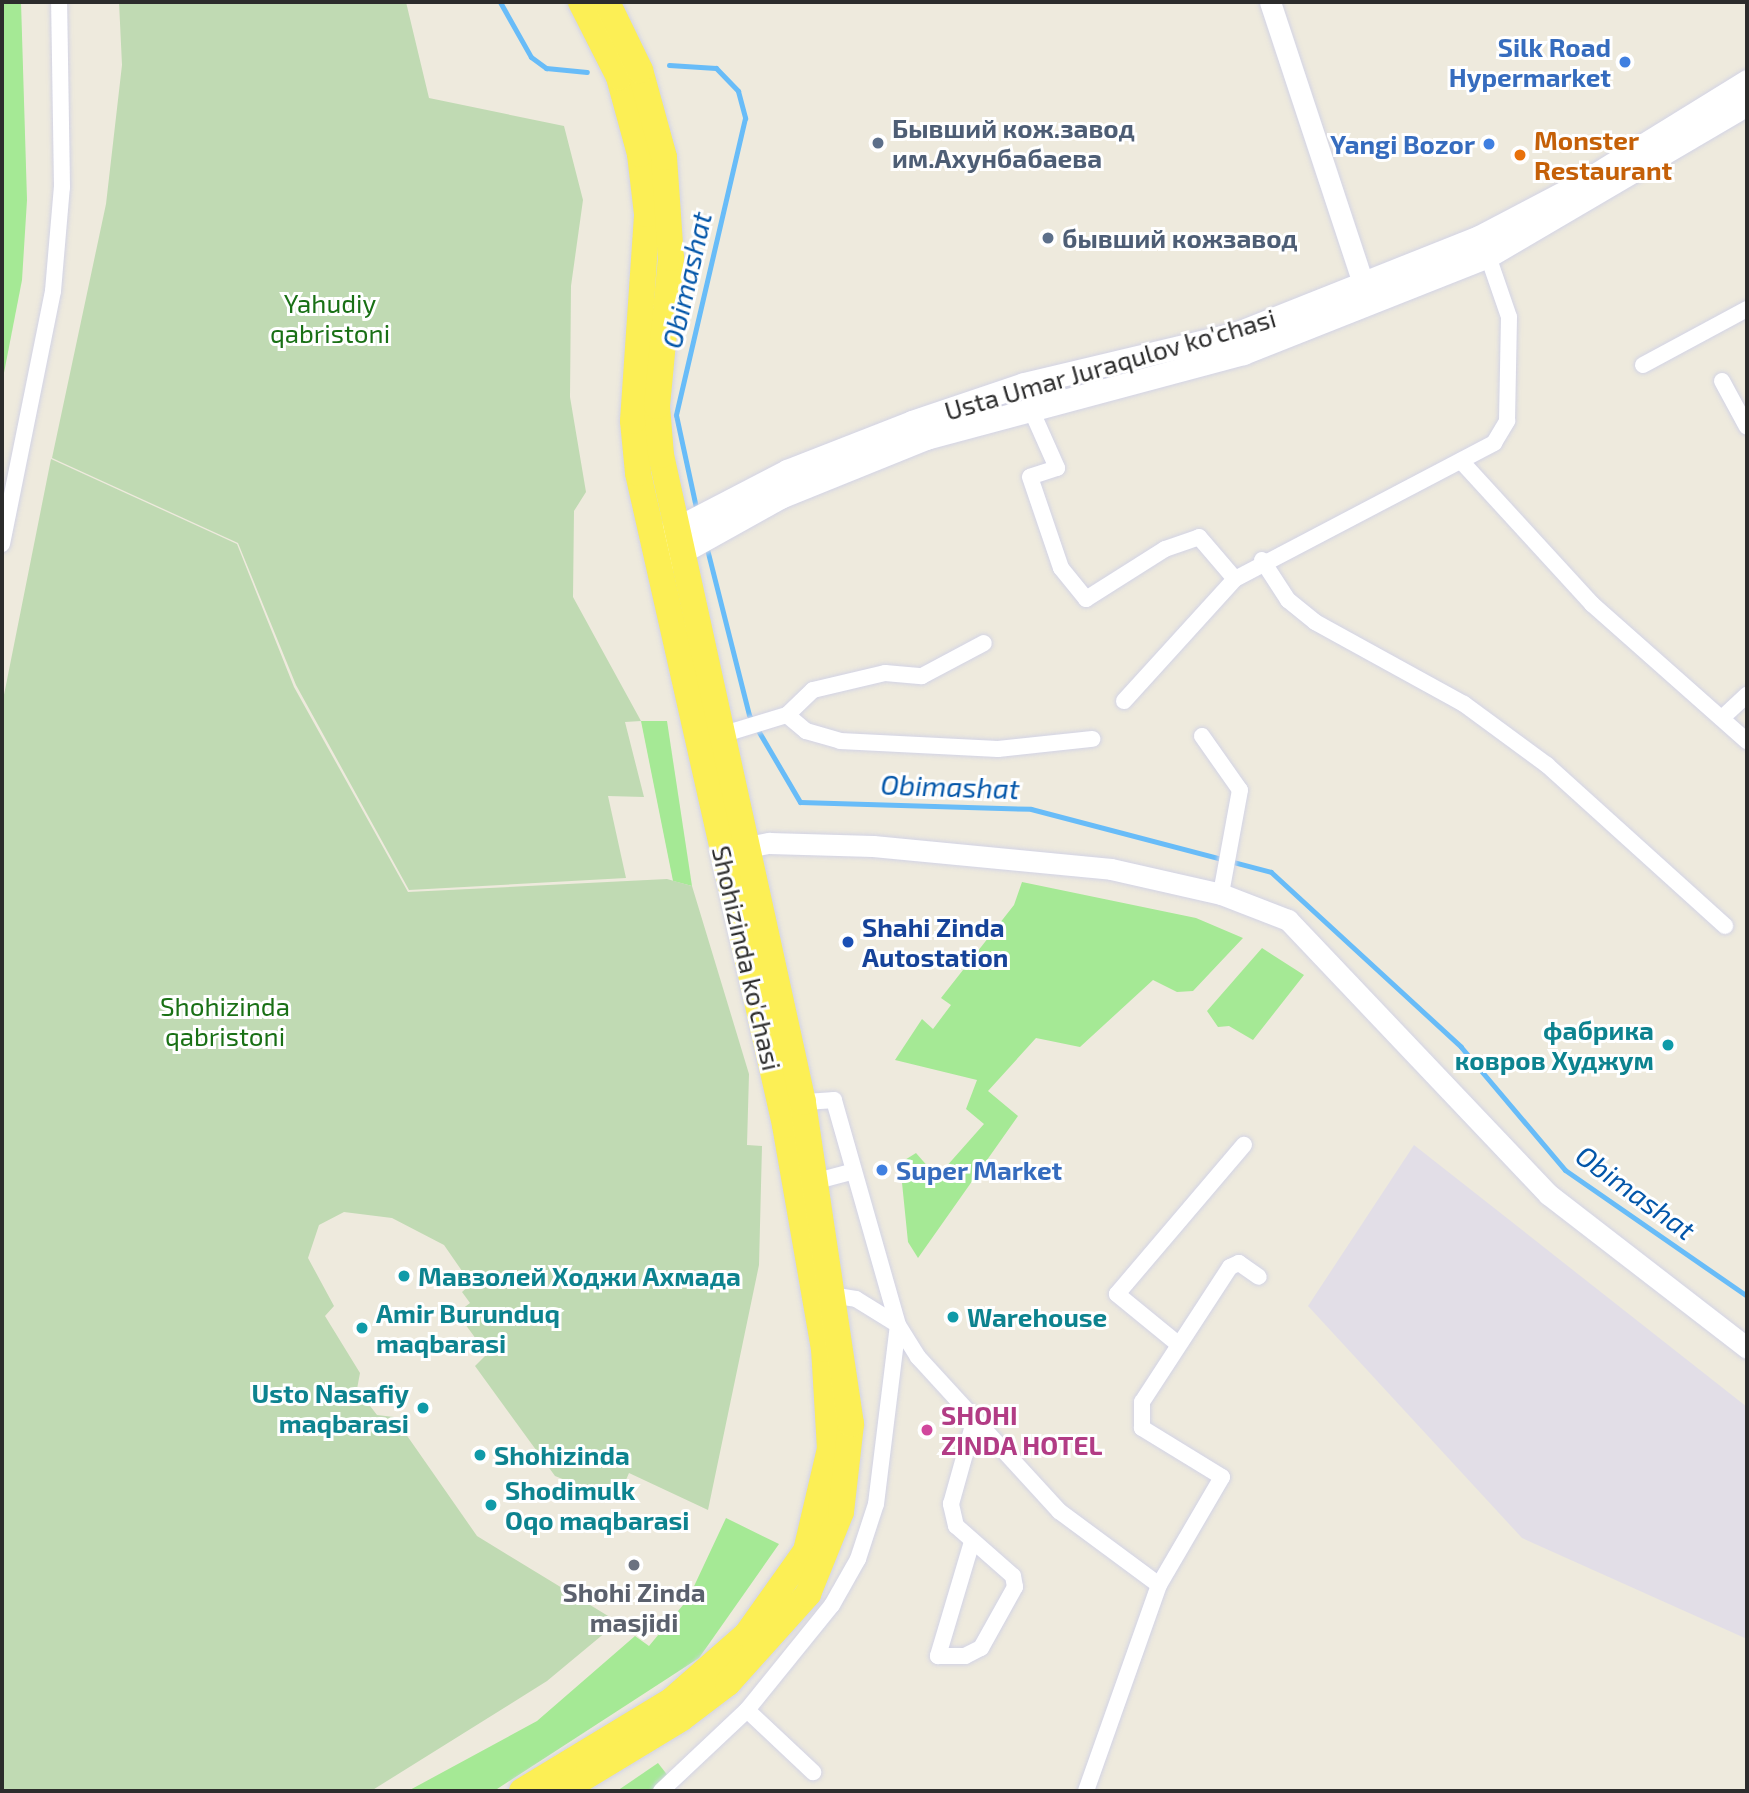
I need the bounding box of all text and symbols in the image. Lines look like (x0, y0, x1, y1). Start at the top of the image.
place label: Silk Road Hypermarket (1449, 31, 1611, 92)
marker: Silk Road Hypermarket (1617, 54, 1633, 70)
place label: Бывший кож.завод им.Ахунбабаева (892, 112, 1135, 174)
place label: Monster Restaurant (1534, 124, 1672, 186)
place label: Yangi Bozor (1330, 128, 1475, 160)
marker: Бывший кож.завод им.Ахунбабаева (870, 135, 886, 151)
marker: Yangi Bozor (1481, 136, 1497, 152)
marker: Monster Restaurant (1512, 147, 1528, 163)
water label: Obimashat (654, 209, 718, 351)
place label: бывший кожзавод (1062, 222, 1298, 254)
marker: бывший кожзавод (1040, 230, 1056, 246)
park label: Yahudiy qabristoni (270, 287, 390, 348)
street label: Usta Umar Juraqulov ko'chasi (940, 301, 1280, 427)
water label: Obimashat (880, 767, 1020, 805)
street label: Shohizinda ko'chasi (706, 843, 788, 1073)
place label: Shahi Zinda Autostation (862, 911, 1008, 972)
marker: Shahi Zinda Autostation (840, 934, 856, 950)
park label: Shohizinda qabristoni (160, 990, 290, 1052)
place label: фабрика ковров Худжум (1455, 1014, 1654, 1076)
marker: фабрика ковров Худжум (1660, 1037, 1676, 1053)
water label: Obimashat (1570, 1138, 1702, 1246)
place label: Super Market (896, 1154, 1063, 1186)
marker: Super Market (874, 1162, 890, 1178)
place label: Мавзолей Ходжи Ахмада (418, 1260, 741, 1292)
marker: Мавзолей Ходжи Ахмада (396, 1268, 412, 1284)
place label: Amir Burunduq maqbarasi (376, 1297, 560, 1358)
place label: Warehouse (967, 1301, 1107, 1333)
marker: Warehouse (945, 1309, 961, 1325)
marker: Amir Burunduq maqbarasi (354, 1320, 370, 1336)
place label: Usto Nasafiy maqbarasi (251, 1377, 409, 1438)
place label: SHOHI ZINDA HOTEL (941, 1399, 1103, 1460)
marker: Usto Nasafiy maqbarasi (415, 1400, 431, 1416)
marker: SHOHI ZINDA HOTEL (919, 1422, 935, 1438)
place label: Shohizinda (494, 1439, 630, 1471)
marker: Shohizinda (472, 1447, 488, 1463)
place label: Shodimulk Oqo maqbarasi (505, 1474, 690, 1536)
marker: Shodimulk Oqo maqbarasi (483, 1497, 499, 1513)
marker: Shohi Zinda masjidi (626, 1557, 642, 1573)
place label: Shohi Zinda masjidi (563, 1576, 705, 1638)

